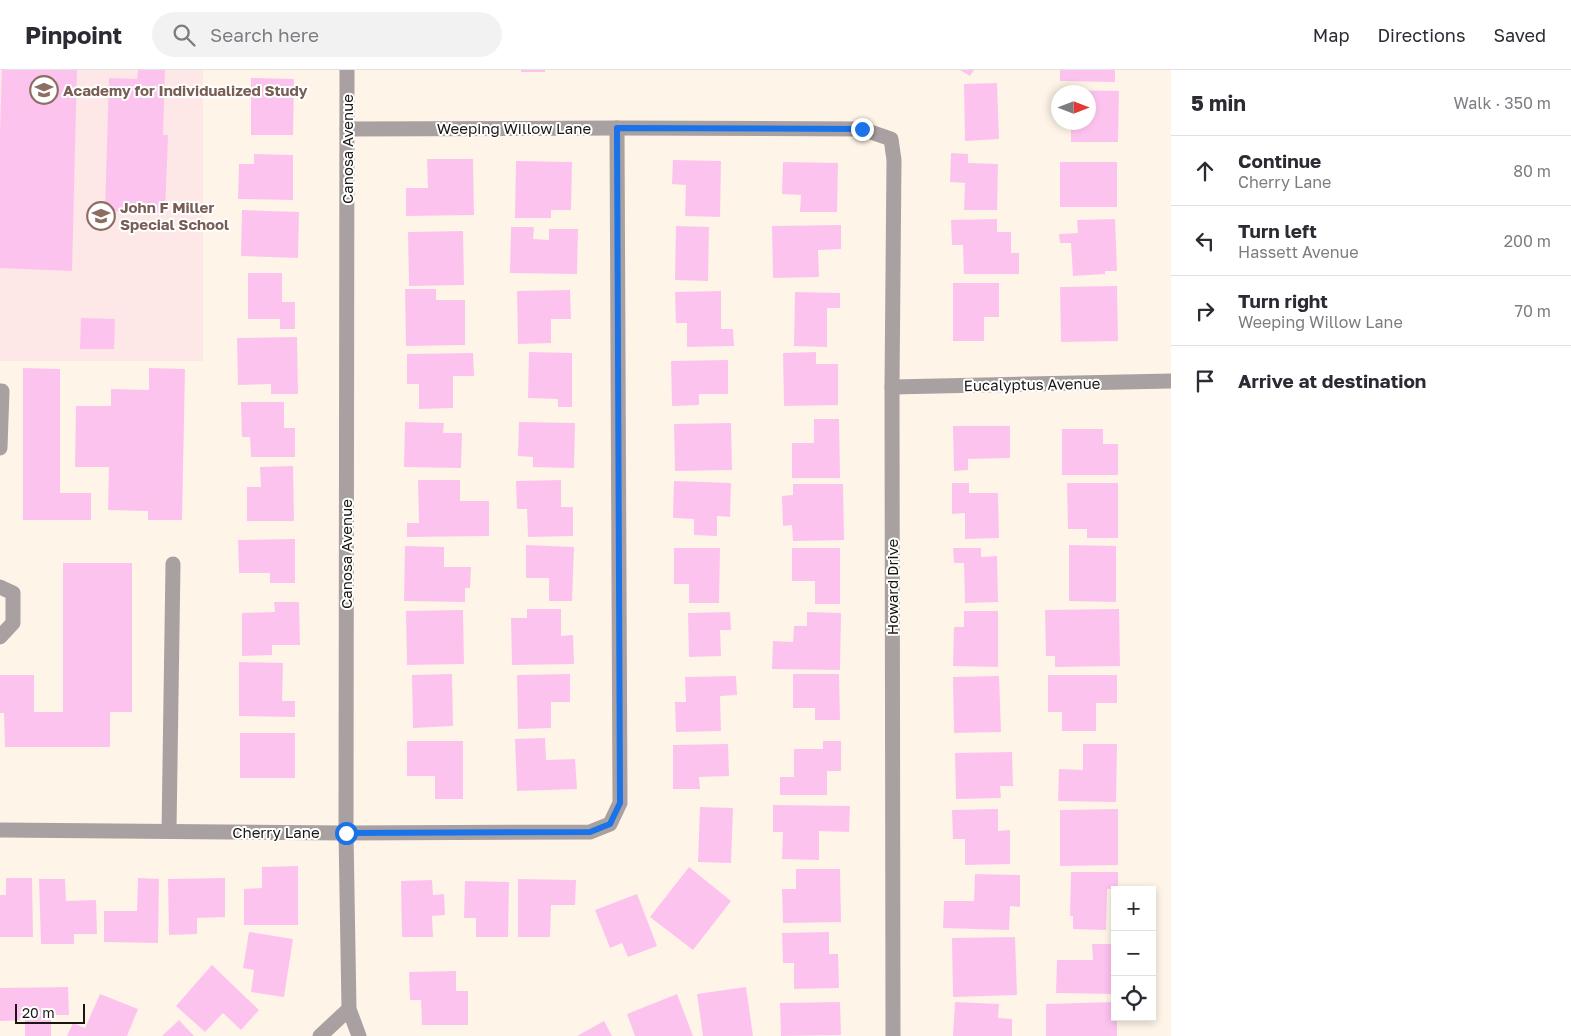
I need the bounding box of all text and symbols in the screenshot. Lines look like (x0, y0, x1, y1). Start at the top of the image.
search box (152, 12, 502, 57)
text: Pinpoint (25, 20, 122, 49)
icon: search (170, 21, 198, 49)
text: Search here (210, 23, 319, 46)
text: Map (1313, 24, 1349, 46)
text: Directions (1377, 24, 1465, 46)
text: Saved (1493, 24, 1546, 46)
school or university icon: Academy for Individualized Study (29, 75, 59, 105)
place label: Academy for Individualized Study (63, 81, 308, 99)
north arrow (1051, 85, 1096, 130)
text: 5 min (1191, 90, 1246, 116)
text: Walk · 350 m (1454, 93, 1551, 113)
street label: Canosa Avenue (338, 94, 356, 204)
route end (851, 118, 874, 141)
street label: Weeping Willow Lane (437, 119, 591, 137)
text: Continue (1238, 149, 1321, 172)
icon: ahead (1191, 157, 1219, 185)
text: 80 m (1513, 161, 1551, 181)
text: Cherry Lane (1238, 172, 1331, 192)
place label: John F Miller Special School (120, 198, 229, 233)
school or university icon: John F Miller Special School (86, 201, 116, 231)
text: Turn left (1238, 219, 1317, 242)
icon: left (1191, 227, 1219, 255)
text: 200 m (1504, 231, 1551, 251)
text: Hassett Avenue (1238, 242, 1359, 262)
text: Turn right (1238, 289, 1328, 312)
icon: right (1191, 297, 1219, 325)
text: 70 m (1514, 301, 1551, 321)
text: Weeping Willow Lane (1238, 312, 1403, 332)
icon: arrive (1191, 367, 1219, 395)
text: Arrive at destination (1238, 369, 1426, 392)
street label: Eucalyptus Avenue (963, 374, 1101, 394)
street label: Canosa Avenue (337, 499, 355, 609)
street label: Howard Drive (883, 538, 901, 635)
route start (335, 822, 358, 845)
street label: Cherry Lane (232, 823, 320, 841)
map controls (1111, 886, 1156, 1021)
button: + (1111, 886, 1156, 931)
button: − (1111, 931, 1156, 976)
button: locate (1111, 976, 1156, 1021)
scale bar (15, 1001, 85, 1024)
text: 20 m (22, 1004, 55, 1021)

